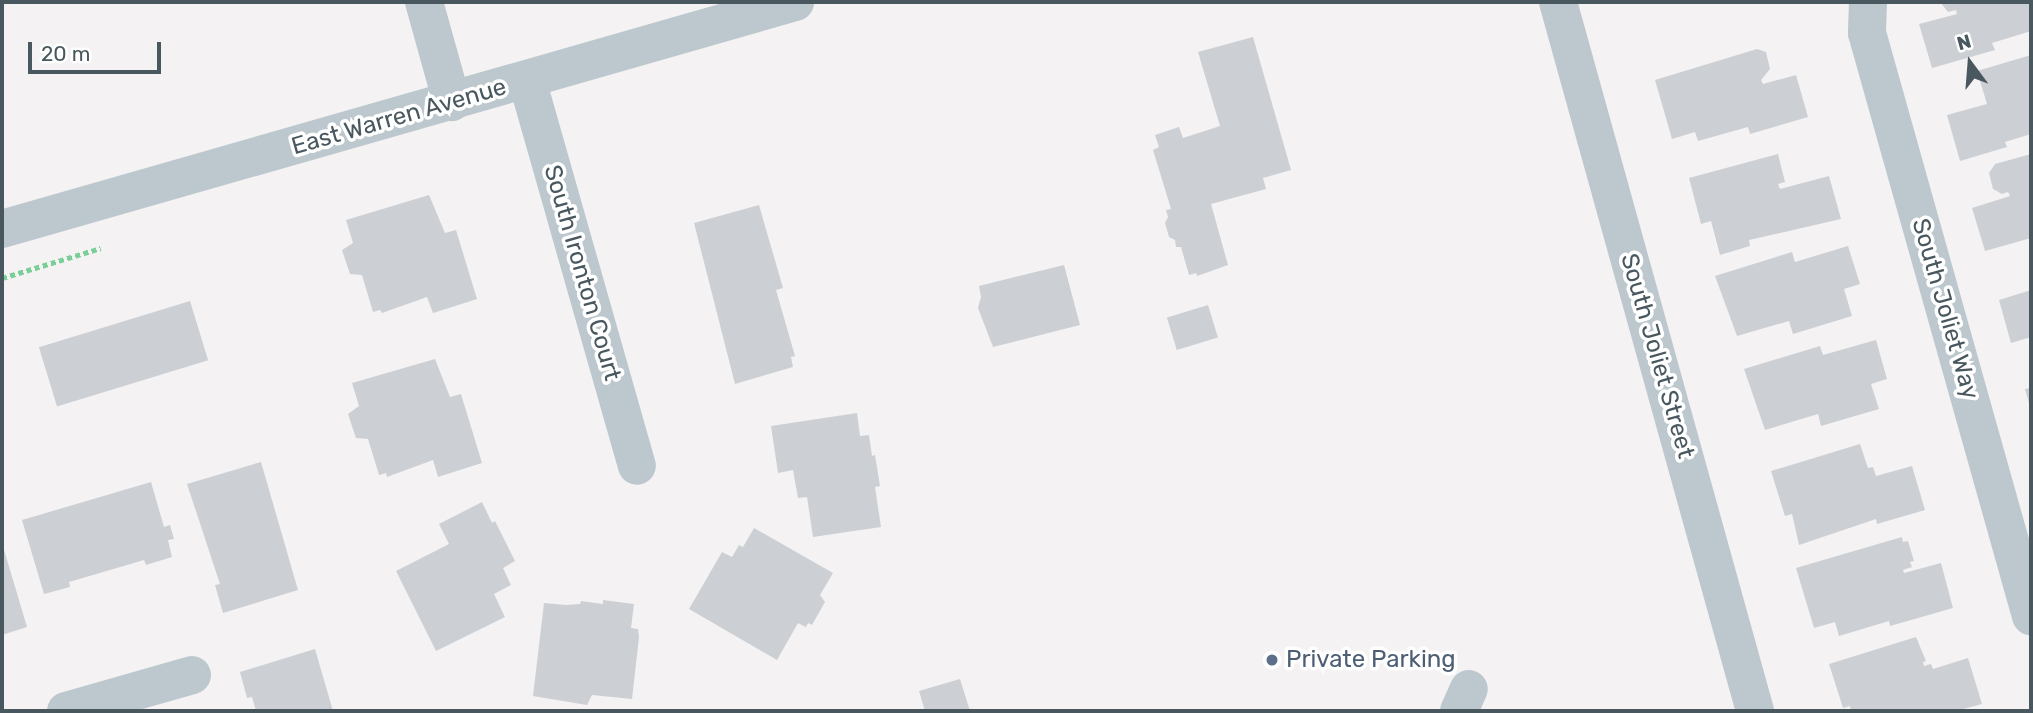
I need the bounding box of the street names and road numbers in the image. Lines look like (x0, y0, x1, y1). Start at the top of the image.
street label: East Warren Avenue (288, 72, 510, 162)
street label: South Ironton Court (537, 162, 627, 384)
street label: South Joliet Way (1905, 215, 1985, 403)
street label: South Joliet Street (1614, 250, 1700, 462)

